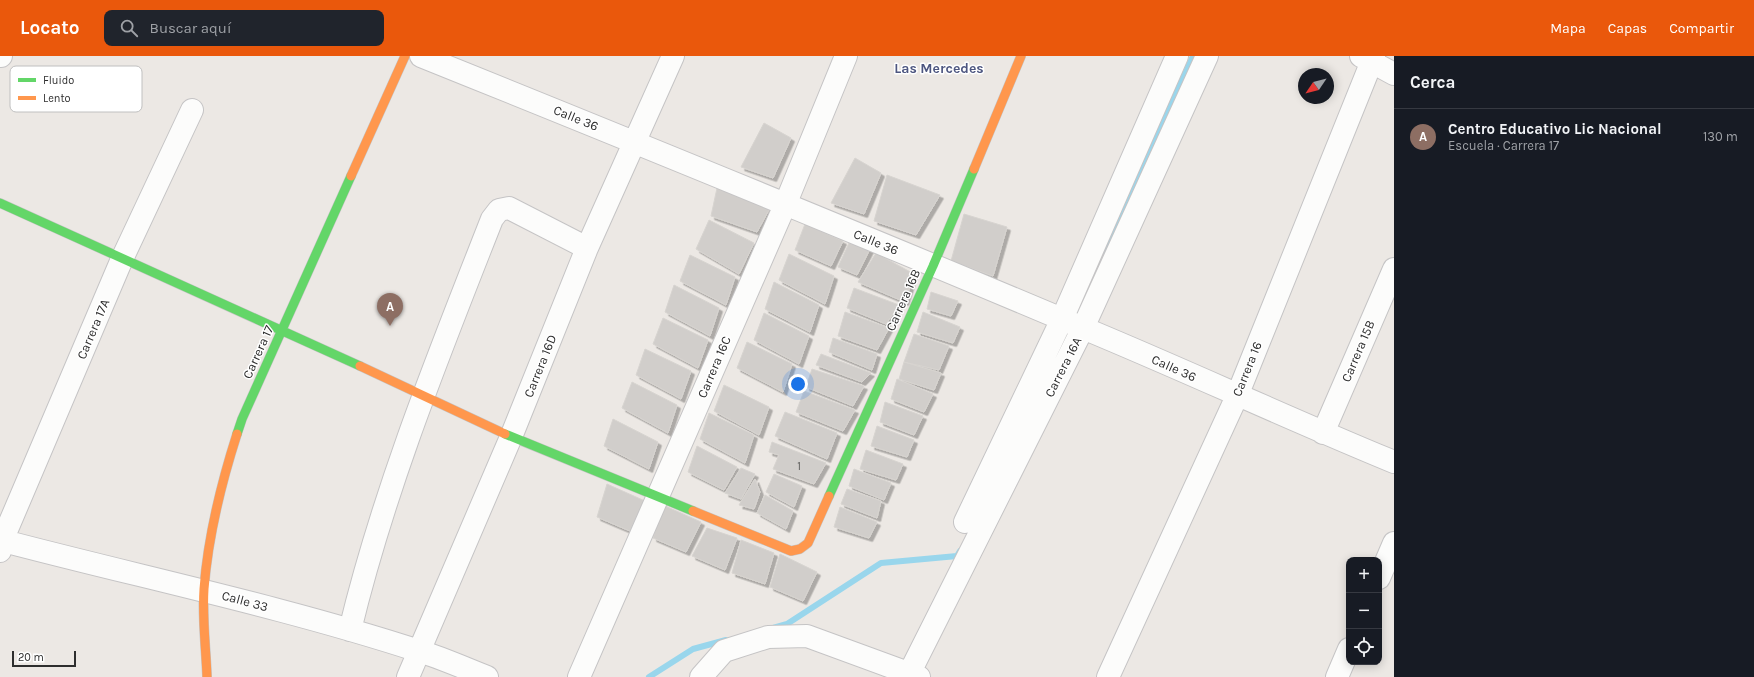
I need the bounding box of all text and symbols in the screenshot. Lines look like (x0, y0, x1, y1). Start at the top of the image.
search box (104, 10, 384, 46)
text: Locato (20, 17, 80, 39)
icon: search (118, 17, 140, 39)
text: Buscar aquí (150, 19, 231, 37)
text: Mapa (1550, 20, 1586, 37)
text: Capas (1608, 20, 1647, 37)
text: Compartir (1669, 20, 1734, 37)
district label: Las Mercedes (894, 60, 984, 77)
legend (10, 66, 142, 112)
north arrow (1298, 68, 1334, 104)
text: Cerca (1410, 72, 1455, 92)
text: Fluido (43, 74, 74, 87)
text: Lento (43, 92, 71, 105)
street label: Calle 36 (551, 102, 601, 134)
text: Centro Educativo Lic Nacional (1448, 120, 1662, 138)
text: A (1419, 129, 1427, 144)
text: 130 m (1703, 129, 1738, 144)
text: Escuela · Carrera 17 (1448, 138, 1559, 153)
street label: Calle 36 (851, 226, 901, 258)
street label: Carrera 16B (883, 267, 923, 333)
pin: A (377, 293, 403, 326)
street label: Carrera 17A (74, 296, 113, 361)
street label: Carrera 15B (1338, 318, 1378, 384)
street label: Carrera 17 (240, 323, 276, 381)
street label: Carrera 16D (521, 332, 559, 400)
street label: Carrera 16C (694, 334, 734, 400)
street label: Carrera 16A (1041, 334, 1085, 400)
street label: Carrera 16 (1229, 339, 1265, 399)
street label: Calle 36 (1149, 352, 1199, 384)
your location (788, 374, 808, 394)
house number: 1 (797, 460, 801, 473)
map controls (1346, 557, 1382, 665)
button: + (1346, 557, 1382, 593)
street label: Calle 33 (220, 588, 270, 614)
button: − (1346, 593, 1382, 629)
button: locate (1346, 629, 1382, 665)
scale bar (12, 649, 76, 668)
text: 20 m (18, 651, 44, 664)

